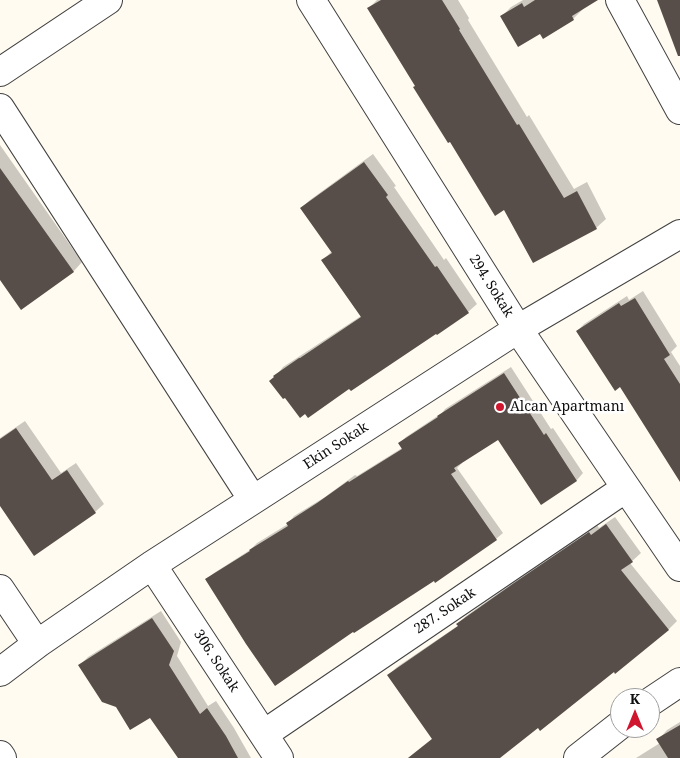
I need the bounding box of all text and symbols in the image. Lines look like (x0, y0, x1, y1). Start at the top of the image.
street label: 294. Sokak (465, 252, 517, 320)
place label: Alcan Apartmanı (510, 399, 624, 415)
marker: Alcan Apartmanı (494, 401, 506, 413)
street label: Ekin Sokak (300, 419, 372, 473)
street label: 287. Sokak (411, 584, 479, 638)
street label: 306. Sokak (190, 627, 242, 695)
north arrow (610, 688, 660, 738)
text: K (630, 689, 640, 708)

